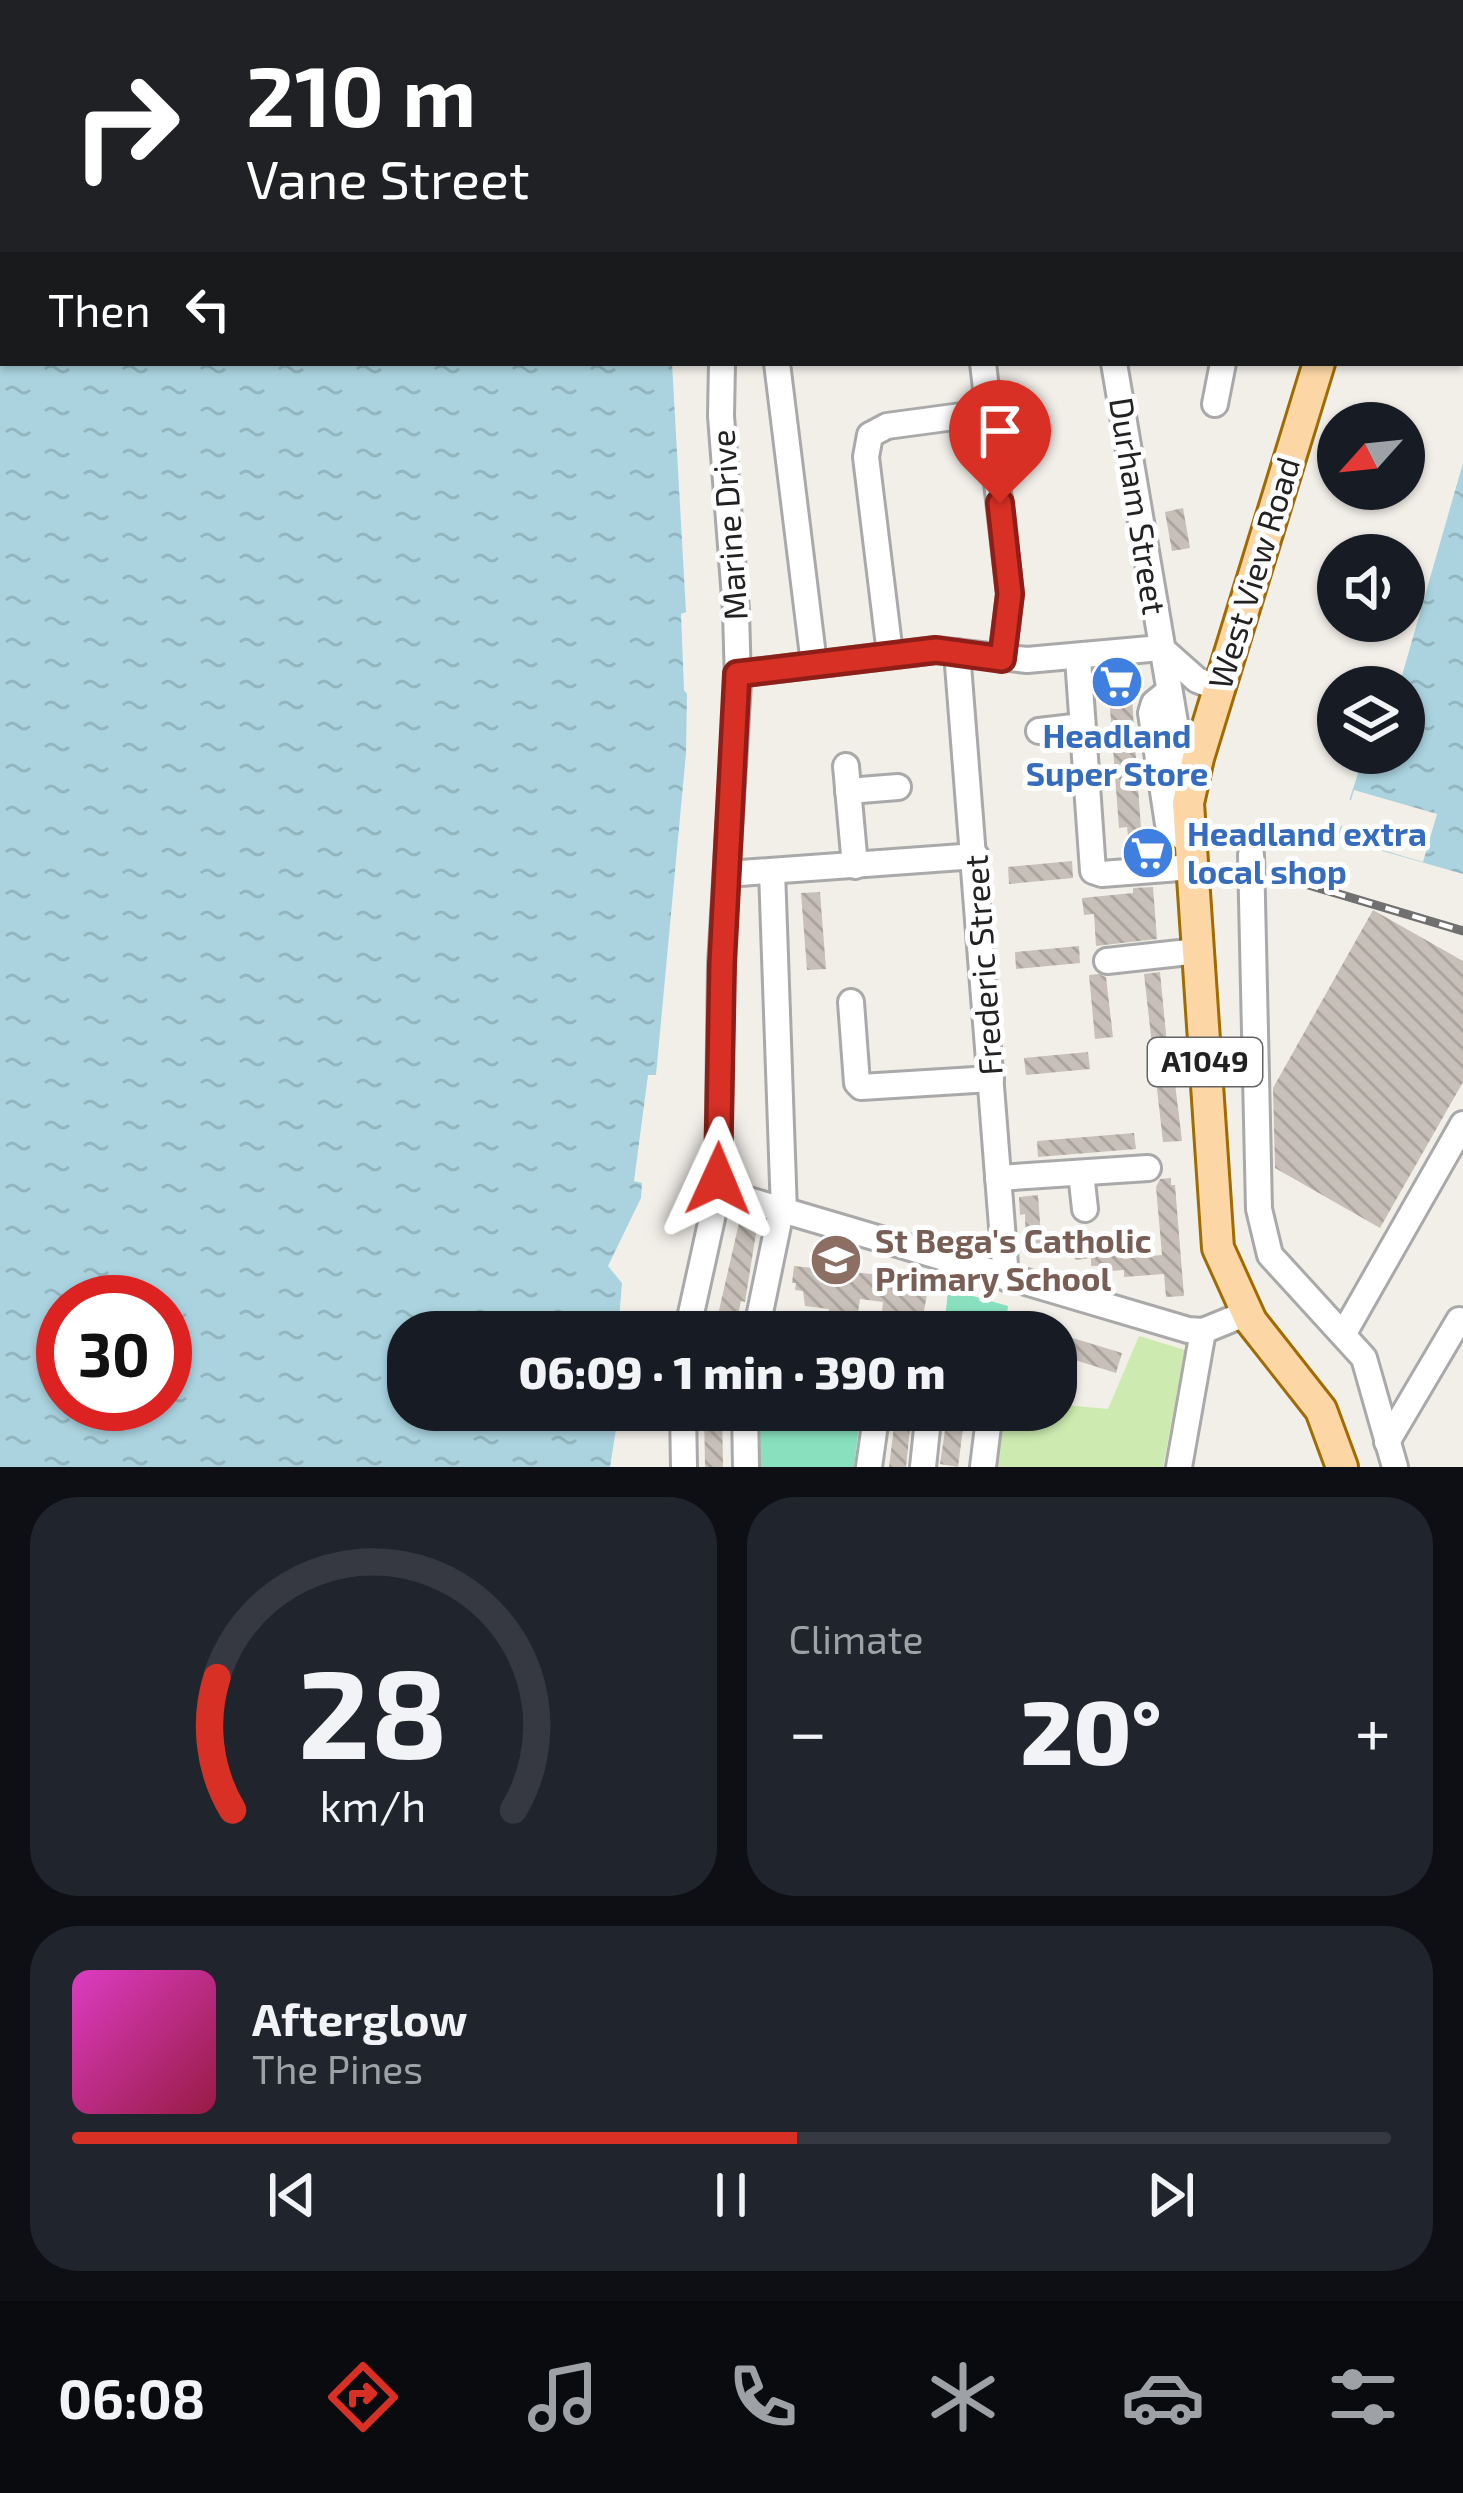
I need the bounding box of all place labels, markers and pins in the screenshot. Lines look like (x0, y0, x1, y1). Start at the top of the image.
pin (949, 380, 1051, 503)
supermarket icon: Headland Super Store (1089, 654, 1145, 710)
place label: Headland Super Store (1026, 715, 1208, 793)
place label: Headland extra local shop (1187, 813, 1427, 891)
supermarket icon: Headland extra local shop (1120, 825, 1176, 881)
place label: St Bega's Catholic Primary School (875, 1220, 1151, 1298)
school or university icon: St Bega's Catholic Primary School (808, 1232, 864, 1288)

